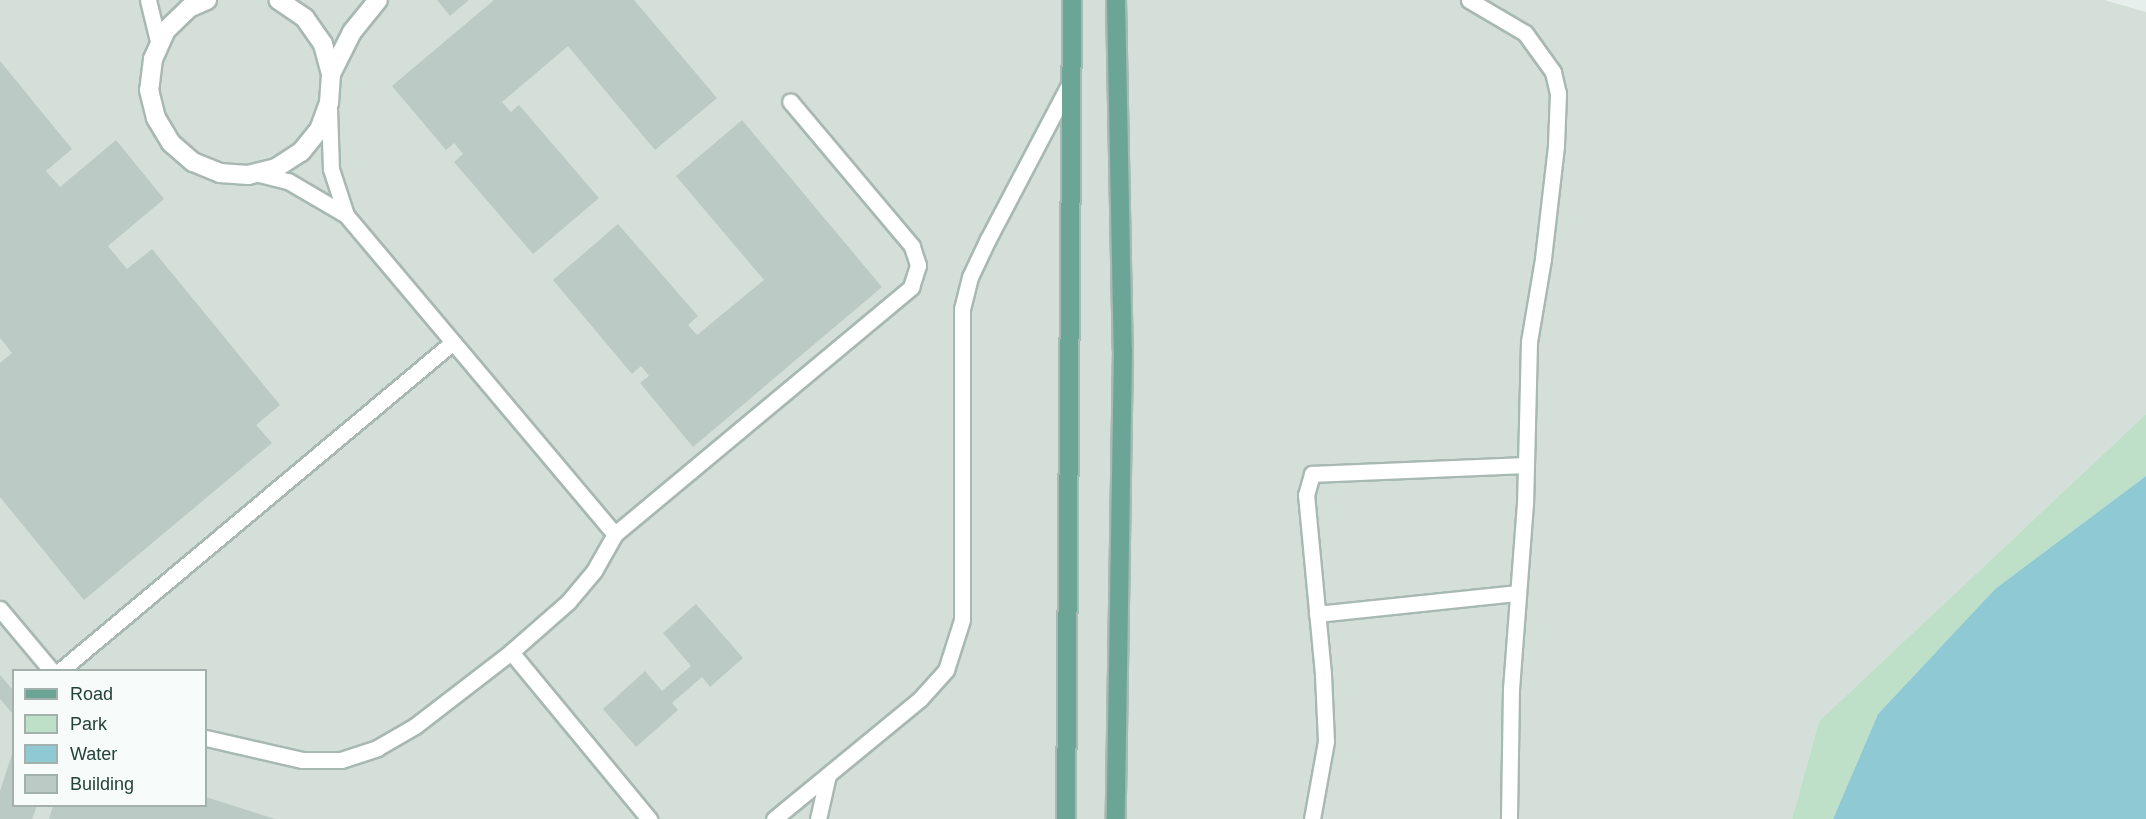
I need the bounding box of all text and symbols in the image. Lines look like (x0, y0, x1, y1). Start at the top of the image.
legend (12, 669, 207, 807)
text: Road (70, 684, 113, 704)
text: Park (70, 714, 107, 734)
text: Water (70, 744, 117, 764)
text: Building (70, 774, 134, 794)

